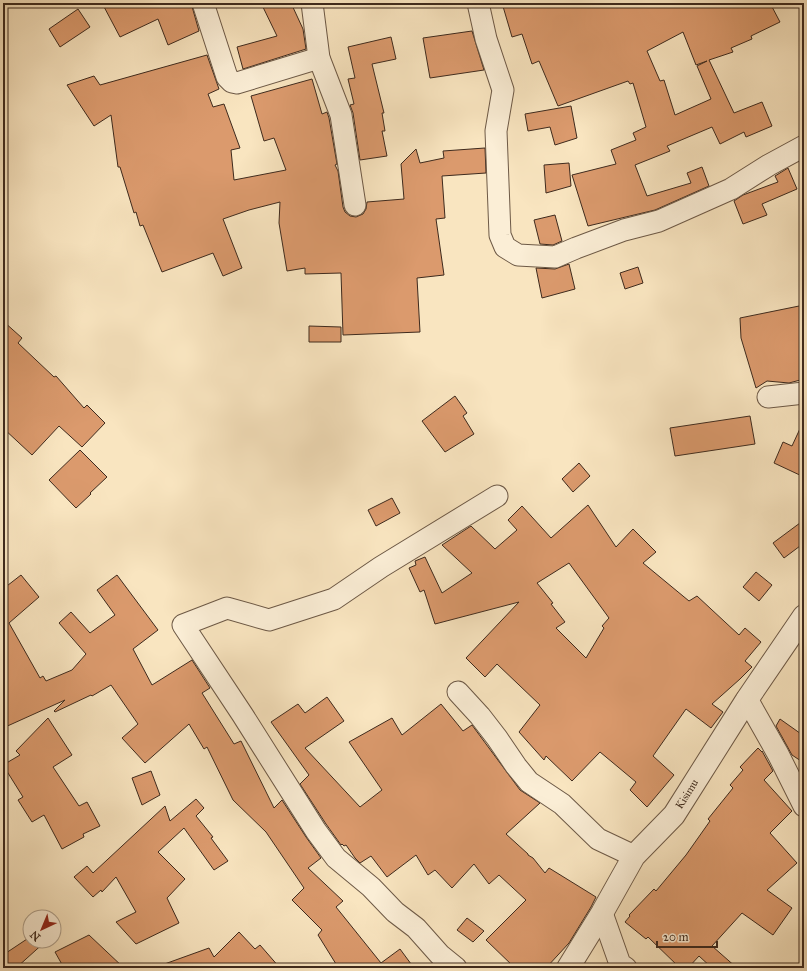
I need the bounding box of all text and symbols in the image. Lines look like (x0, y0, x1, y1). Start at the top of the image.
street label: Kisimu (673, 776, 701, 811)
north arrow (22, 909, 62, 949)
scale bar (657, 923, 717, 949)
text: N (27, 927, 43, 944)
text: 20 m (663, 930, 689, 944)

